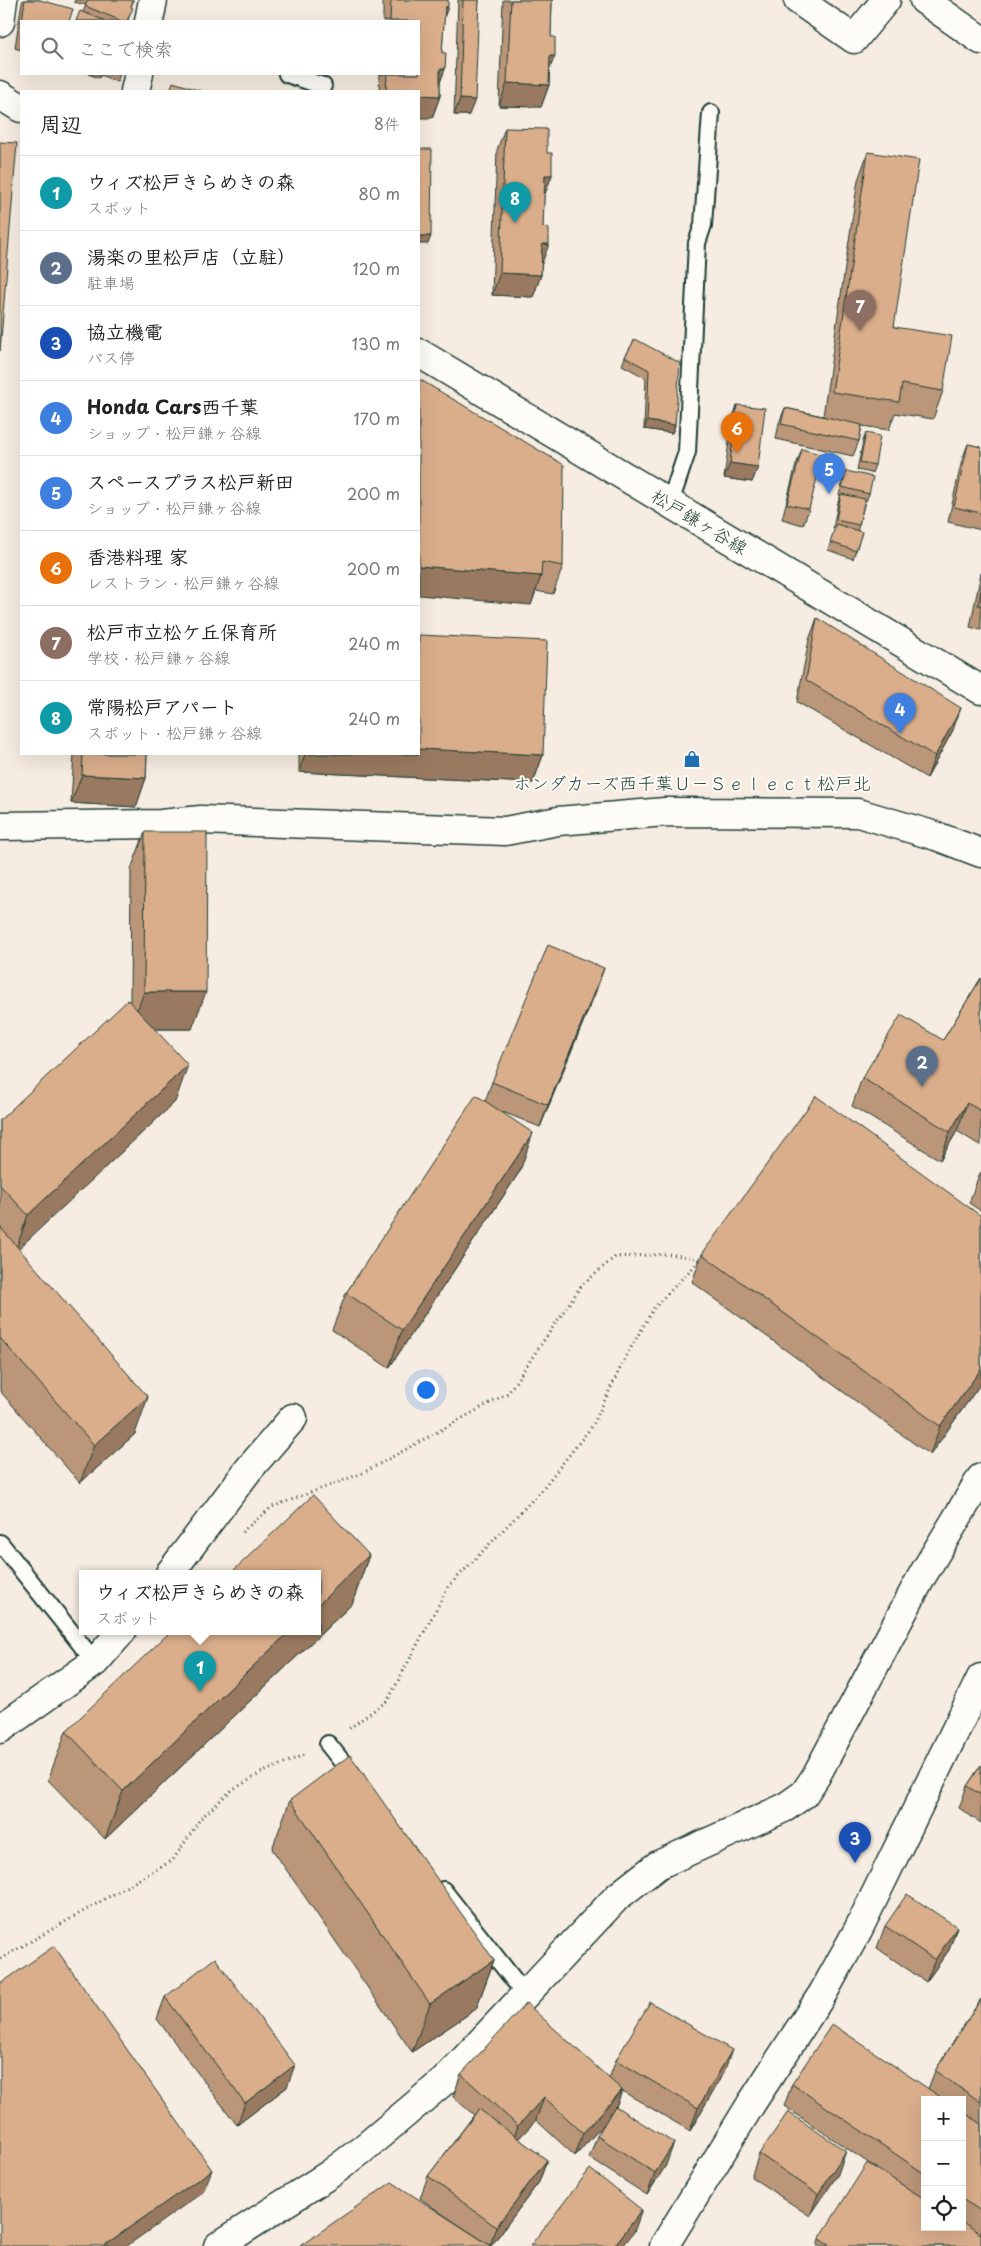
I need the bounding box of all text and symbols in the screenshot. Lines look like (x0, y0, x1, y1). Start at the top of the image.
search box (20, 20, 420, 75)
icon: search (38, 34, 66, 62)
text: ここで検索 (78, 34, 173, 62)
text: 周辺 (40, 107, 82, 139)
text: 8件 (374, 111, 400, 135)
text: ウィズ松戸きらめきの森 (87, 167, 295, 195)
text: 1 (52, 181, 60, 205)
text: 80 m (358, 181, 400, 205)
pin: 8 (499, 182, 531, 223)
text: スポット (87, 195, 151, 219)
text: 湯楽の里松戸店（立駐） (87, 242, 296, 270)
text: 2 (50, 256, 62, 280)
text: 120 m (353, 256, 400, 280)
text: 駐車場 (87, 270, 135, 294)
pin: 7 (844, 290, 876, 331)
text: 協立機電 (87, 317, 163, 345)
text: 3 (51, 331, 61, 355)
text: 130 m (352, 331, 400, 355)
text: バス停 (87, 345, 135, 369)
text: Honda Cars西千葉 (87, 392, 258, 420)
text: 4 (51, 406, 61, 430)
text: 170 m (354, 406, 400, 430)
pin: 6 (721, 412, 753, 453)
text: ショップ · 松戸鎌ヶ谷線 (87, 420, 261, 444)
pin: 5 (813, 453, 845, 494)
text: スペースプラス松戸新田 (87, 467, 294, 495)
text: 5 (51, 481, 61, 505)
text: 200 m (347, 481, 400, 505)
street label: 松戸鎌ヶ谷線 (647, 482, 753, 560)
text: ショップ · 松戸鎌ヶ谷線 (87, 495, 261, 519)
text: 香港料理 家 (87, 542, 188, 570)
text: 6 (50, 556, 62, 580)
text: 200 m (347, 556, 400, 580)
text: レストラン · 松戸鎌ヶ谷線 (87, 570, 279, 594)
text: 松戸市立松ケ丘保育所 (87, 617, 277, 645)
text: 7 (51, 631, 61, 655)
text: 240 m (348, 631, 400, 655)
text: 学校 · 松戸鎌ヶ谷線 (87, 645, 230, 669)
text: 常陽松戸アパート (87, 692, 238, 720)
pin: 4 (884, 693, 916, 734)
text: 8 (51, 706, 61, 730)
text: 240 m (348, 706, 400, 730)
text: スポット · 松戸鎌ヶ谷線 (87, 720, 262, 744)
shop icon: ホンダカーズ西千葉Ｕ－Ｓｅｌｅｃｔ松戸北 (682, 749, 702, 769)
place label: ホンダカーズ西千葉Ｕ－Ｓｅｌｅｃｔ松戸北 (513, 769, 871, 796)
pin: 2 (906, 1046, 938, 1087)
your location (413, 1377, 439, 1403)
popup (79, 1570, 321, 1635)
text: ウィズ松戸きらめきの森 (96, 1577, 304, 1605)
text: スポット (96, 1605, 160, 1629)
pin: 1 (184, 1651, 216, 1692)
pin: 3 (839, 1822, 871, 1863)
map controls (921, 2096, 966, 2231)
button: + (921, 2096, 966, 2141)
button: − (921, 2141, 966, 2186)
button: locate (921, 2186, 966, 2231)

